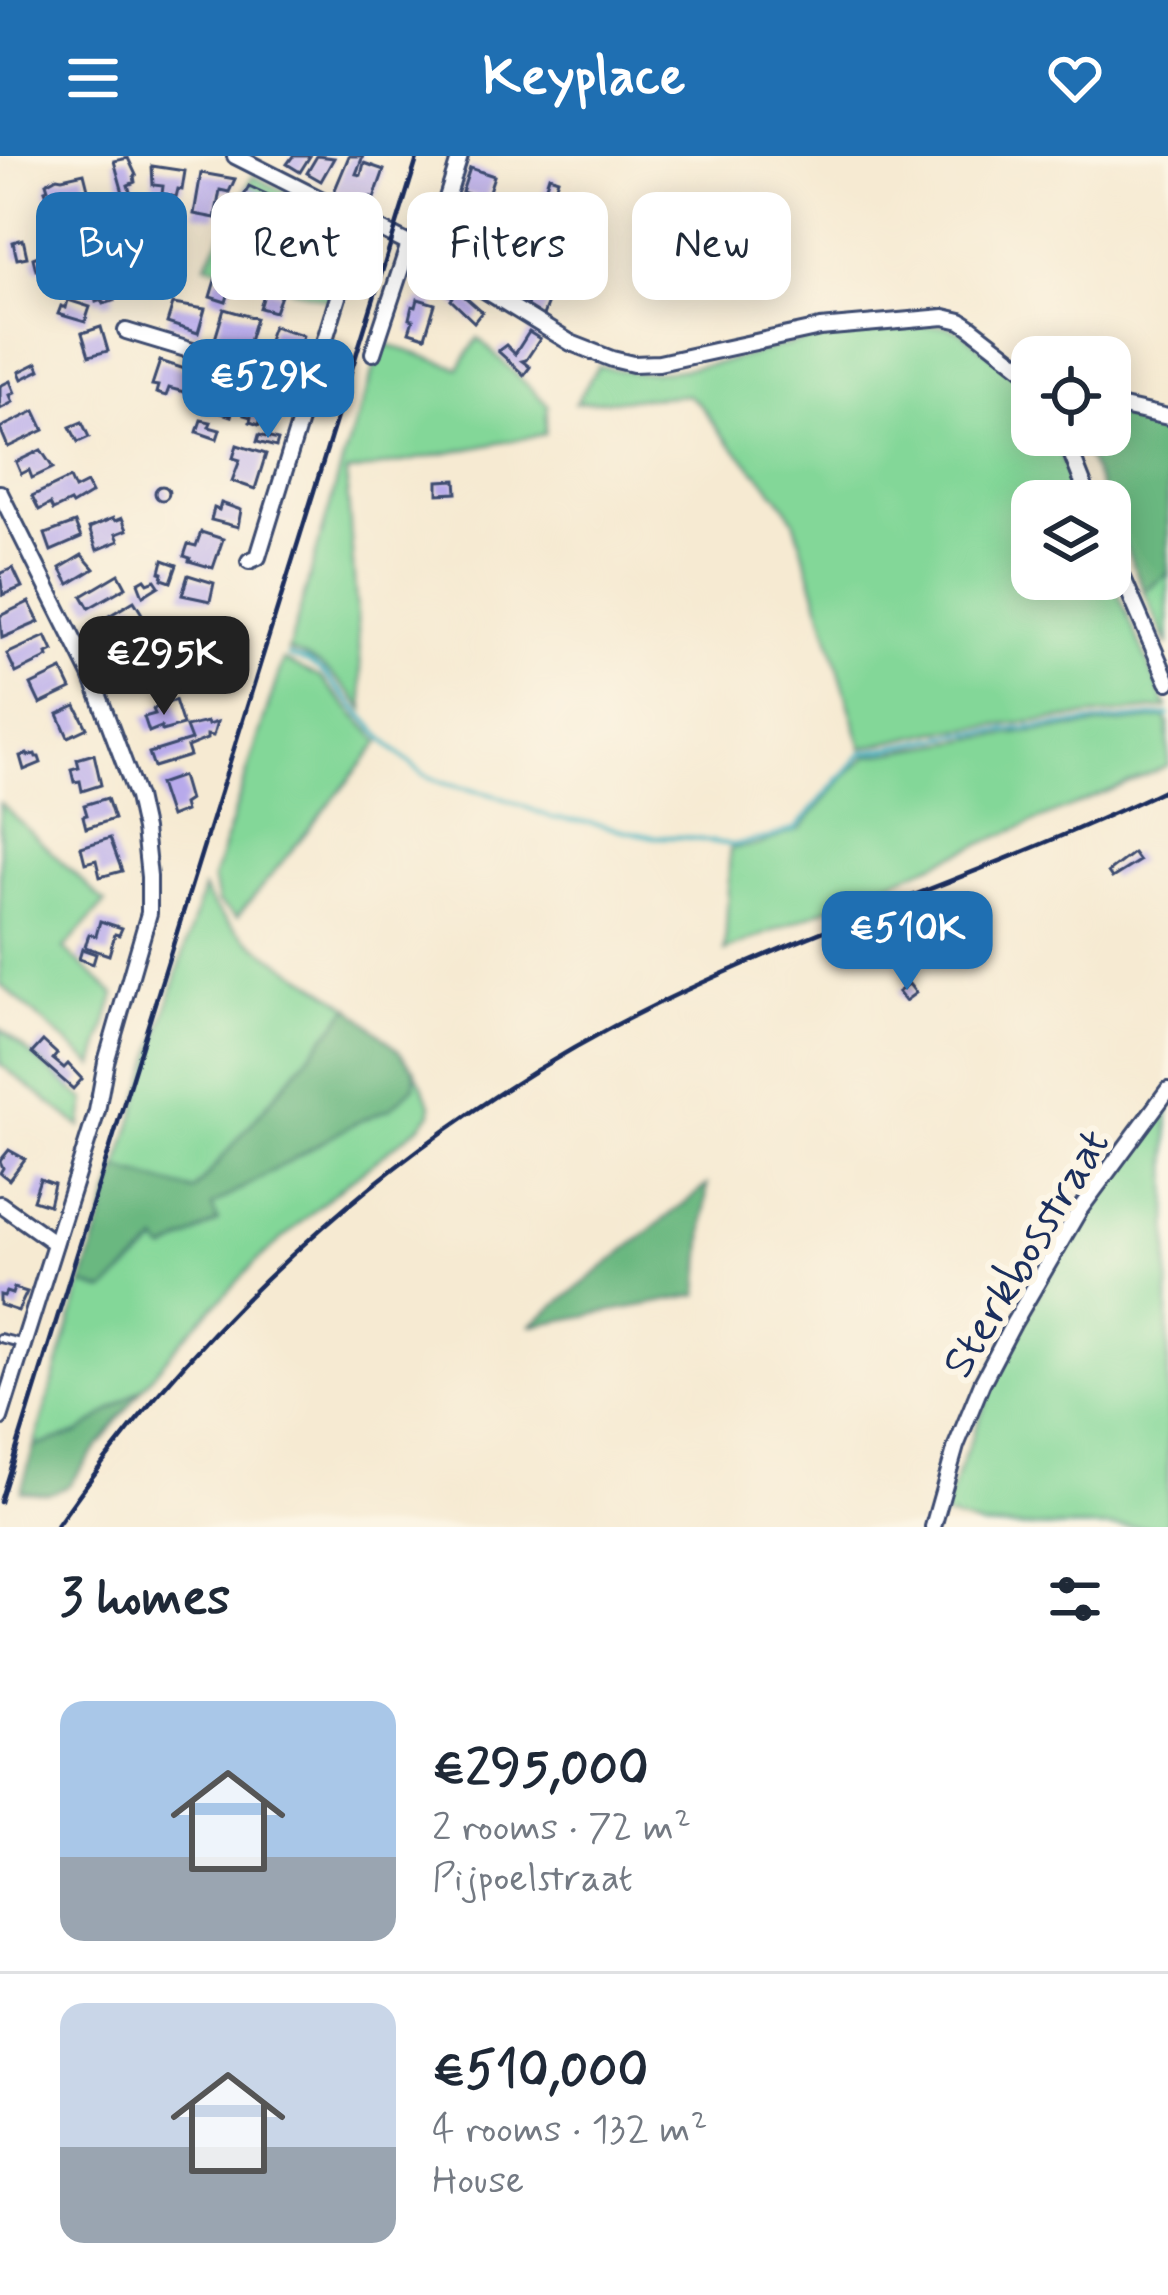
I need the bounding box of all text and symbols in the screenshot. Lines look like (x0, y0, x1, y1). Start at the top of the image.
text: Keyplace (483, 43, 685, 114)
icon: menu (60, 45, 126, 111)
icon: heart (1042, 45, 1108, 111)
chip: Buy (36, 192, 187, 300)
chip: Rent (211, 192, 383, 300)
chip: Filters (407, 192, 608, 300)
chip: New (632, 192, 791, 300)
map controls (1011, 336, 1131, 600)
button: locate (1011, 336, 1131, 456)
pin: €529K (184, 339, 352, 441)
text: €529K (209, 352, 327, 403)
button: layers (1011, 480, 1131, 600)
pin: €295K (80, 616, 248, 718)
text: €295K (105, 629, 223, 680)
pin: €510K (823, 891, 991, 993)
text: €510K (849, 904, 965, 955)
street label: Sterkbosstraat (929, 1118, 1125, 1389)
text: 3 homes (60, 1566, 230, 1632)
icon: filters (1042, 1566, 1108, 1632)
text: €295,000 (432, 1737, 649, 1803)
icon: home (156, 1749, 300, 1893)
text: 2 rooms · 72 m² (432, 1803, 691, 1854)
text: Pijpoelstraat (432, 1854, 633, 1905)
text: €510,000 (432, 2039, 648, 2105)
icon: home (156, 2051, 300, 2195)
text: 4 rooms · 132 m² (432, 2105, 708, 2156)
text: House (432, 2156, 524, 2207)

